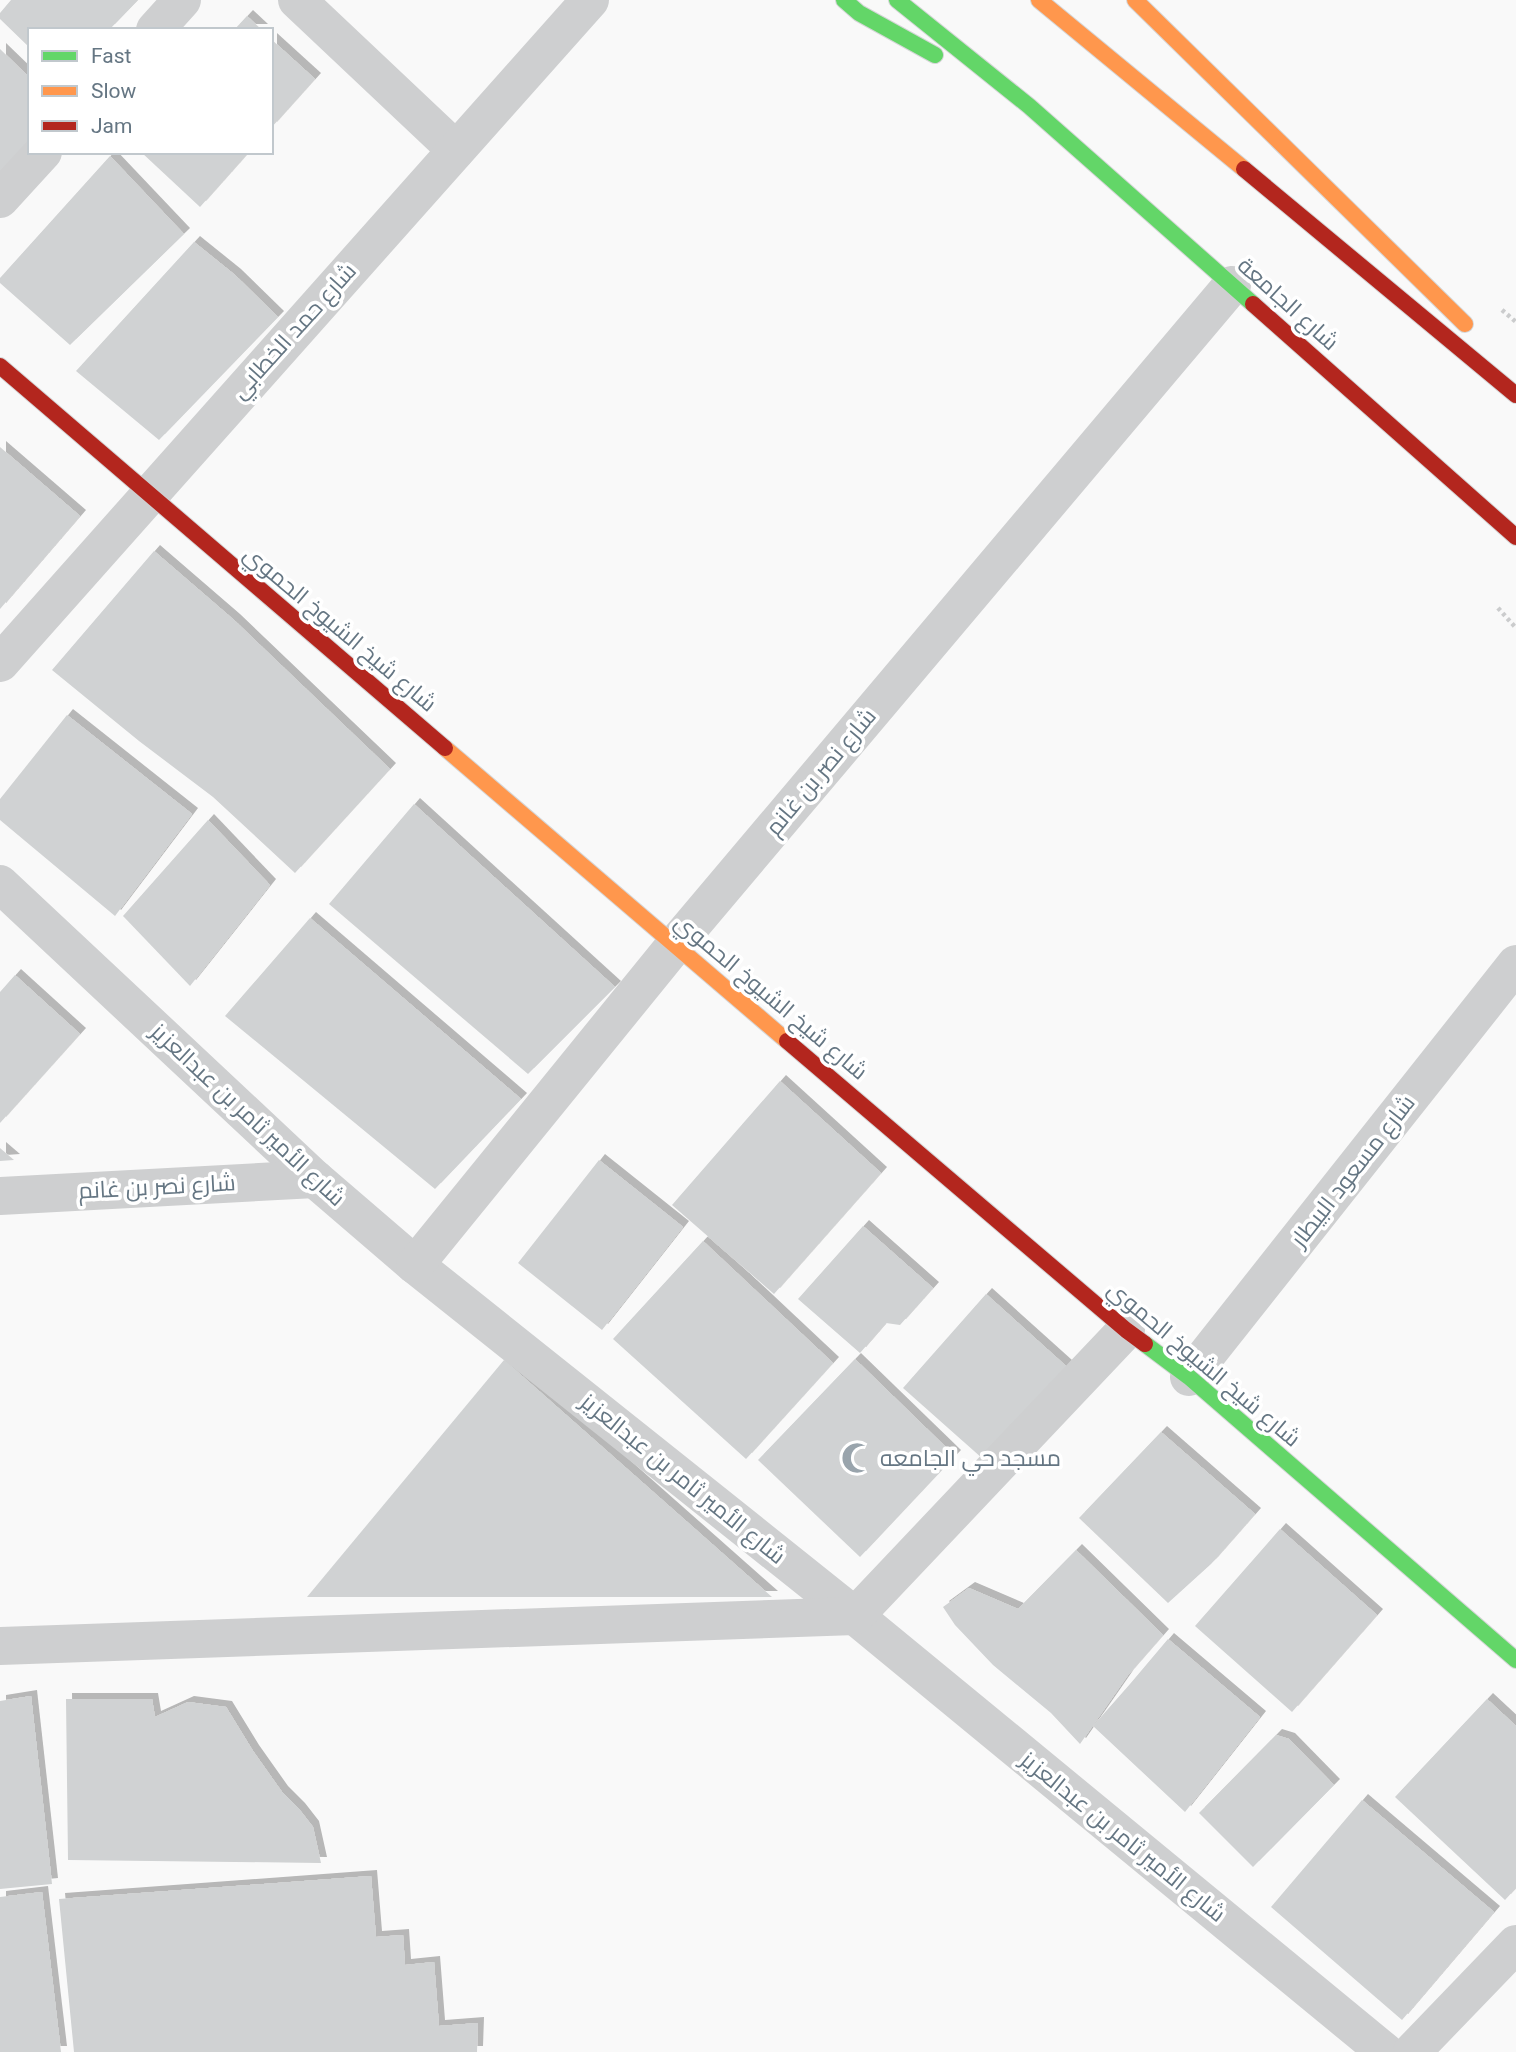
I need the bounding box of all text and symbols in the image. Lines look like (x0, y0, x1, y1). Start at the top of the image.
legend (28, 28, 273, 154)
text: Fast (91, 44, 132, 68)
text: Slow (91, 79, 137, 103)
text: Jam (91, 114, 132, 138)
street label: شارع الجامعة (1231, 252, 1344, 358)
street label: شارع حمد الخطابي (226, 258, 365, 407)
street label: شارع شيخ الشيوخ الحموي (236, 540, 442, 721)
street label: شارع نصر بن غانم (760, 703, 883, 842)
street label: شارع شيخ الشيوخ الحموي (667, 908, 873, 1089)
street label: شارع الأمير ثامر بن عبدالعزيز (143, 1017, 351, 1213)
street label: شارع مسعود البيطار (1284, 1090, 1422, 1255)
street label: شارع نصر بن غانم (78, 1169, 236, 1207)
street label: شارع شيخ الشيوخ الحموي (1100, 1275, 1306, 1456)
street label: شارع الأمير ثامر بن عبدالعزيز (573, 1387, 791, 1571)
mosque icon: مسجد حي الجامعه (840, 1441, 874, 1475)
place label: مسجد حي الجامعه (880, 1445, 1061, 1476)
street label: شارع الأمير ثامر بن عبدالعزيز (1013, 1745, 1231, 1929)

